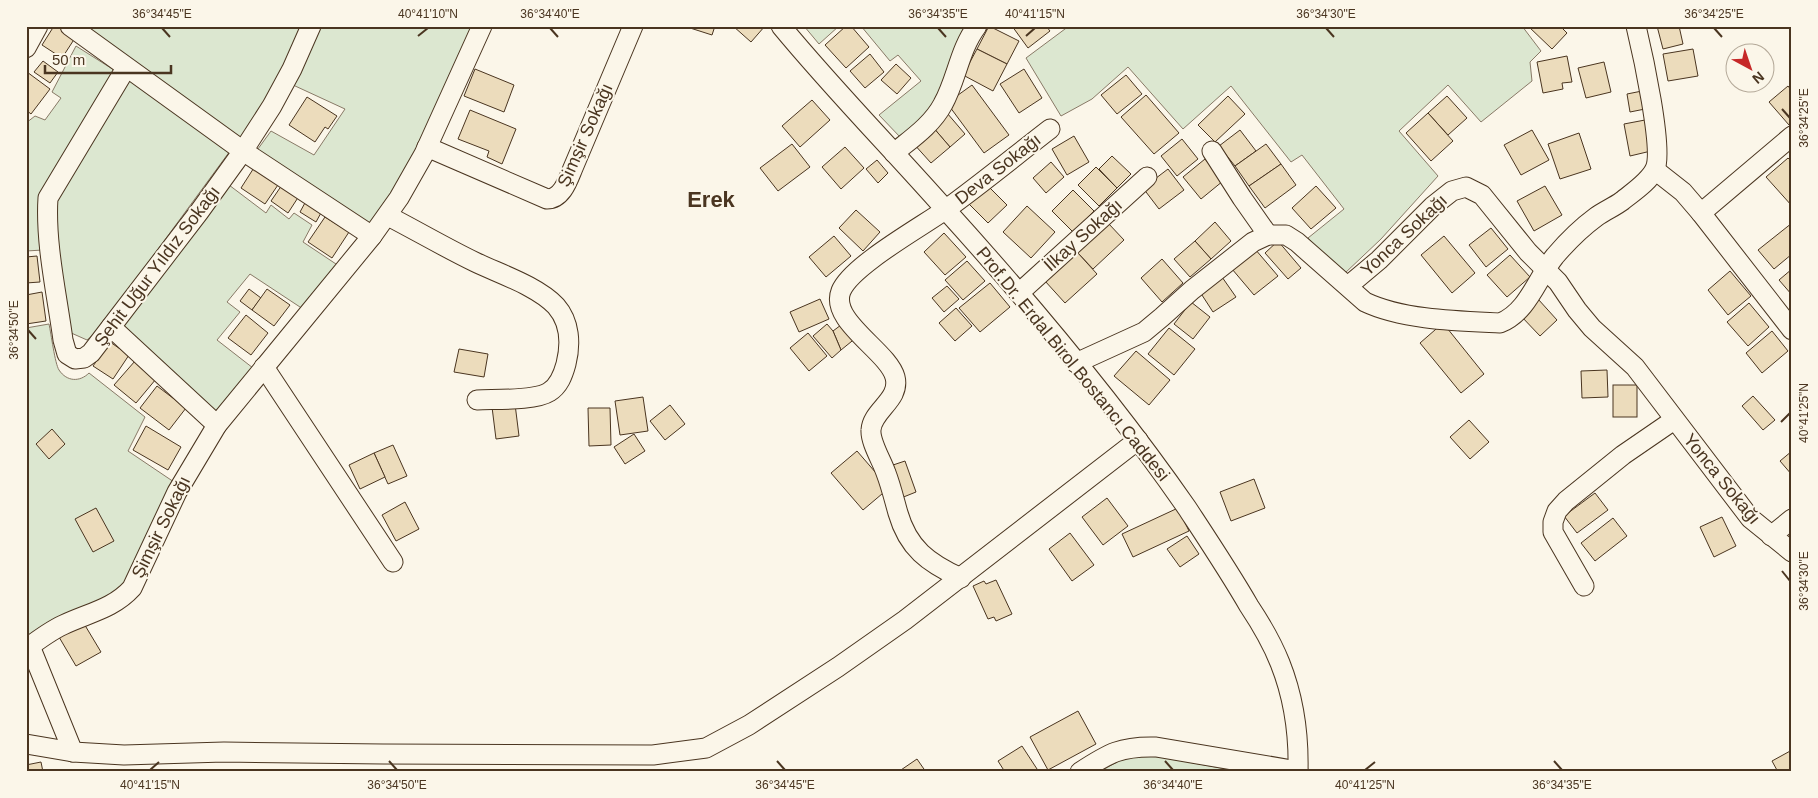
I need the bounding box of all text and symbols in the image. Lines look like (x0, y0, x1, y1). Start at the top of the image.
text: 36°34'45"E (132, 7, 192, 21)
text: 40°41'10"N (398, 7, 458, 21)
text: 36°34'40"E (520, 7, 580, 21)
text: 36°34'35"E (908, 7, 968, 21)
text: 40°41'15"N (1005, 7, 1065, 21)
text: 36°34'30"E (1296, 7, 1356, 21)
text: 36°34'25"E (1684, 7, 1744, 21)
scale bar (45, 42, 171, 74)
north arrow (1726, 42, 1776, 92)
text: 50 m (52, 51, 85, 68)
text: N (1749, 69, 1767, 87)
street label: Şimşir Sokağı (553, 80, 617, 190)
text: 36°34'25"E (1797, 88, 1811, 148)
street label: Deva Sokağı (951, 129, 1045, 209)
street label: Şehit Uğur Yıldız Sokağı (90, 182, 224, 350)
district label: Erek (687, 187, 736, 212)
street label: Yonca Sokağı (1357, 190, 1451, 280)
street label: İlkay Sokağı (1040, 195, 1126, 275)
street label: Prof.Dr. Erdal Birol Bostancı Caddesi (972, 243, 1174, 485)
text: 36°34'50"E (7, 300, 21, 360)
text: 40°41'25"N (1797, 383, 1811, 443)
street label: Yonca Sokağı (1679, 430, 1765, 528)
street label: Şimşir Sokağı (128, 473, 194, 581)
text: 36°34'30"E (1797, 551, 1811, 611)
text: 40°41'15"N (120, 778, 180, 792)
text: 36°34'50"E (367, 778, 427, 792)
text: 36°34'45"E (755, 778, 815, 792)
text: 36°34'40"E (1143, 778, 1203, 792)
text: 40°41'25"N (1335, 778, 1395, 792)
text: 36°34'35"E (1532, 778, 1592, 792)

